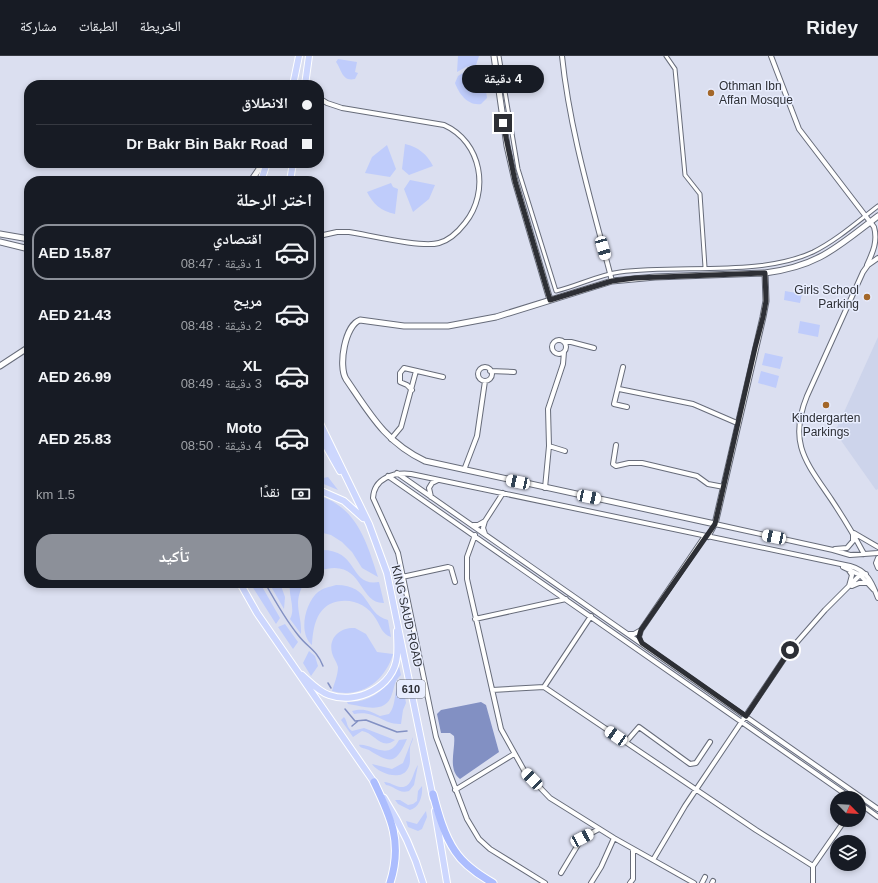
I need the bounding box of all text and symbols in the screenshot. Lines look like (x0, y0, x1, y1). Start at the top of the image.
text: Ridey (806, 17, 858, 38)
text: مشاركة (20, 18, 57, 34)
text: الطبقات (79, 18, 118, 34)
text: الخريطة (140, 18, 181, 34)
callout: 4 دقيقة (462, 65, 544, 93)
text: 4 دقيقة (484, 71, 522, 86)
place label: Othman Ibn Affan Mosque (719, 79, 793, 107)
marker: Othman Ibn Affan Mosque (706, 88, 716, 98)
text: الانطلاق (242, 94, 288, 111)
route end (494, 114, 512, 132)
text: Dr Bakr Bin Bakr Road (126, 135, 288, 152)
text: اختر الرحلة (236, 190, 312, 210)
text: اقتصادي (213, 230, 262, 247)
icon: car (274, 234, 310, 270)
car (594, 235, 612, 261)
text: AED 15.87 (38, 244, 111, 261)
text: 1 دقيقة · 08:47 (181, 256, 262, 271)
place label: Girls School Parking (794, 283, 859, 311)
text: مريح (233, 292, 262, 309)
marker: Girls School Parking (862, 292, 872, 302)
icon: car (274, 296, 310, 332)
text: AED 21.43 (38, 306, 111, 323)
text: 2 دقيقة · 08:48 (181, 318, 262, 333)
text: XL (243, 357, 262, 374)
icon: car (274, 358, 310, 394)
text: AED 26.99 (38, 368, 111, 385)
text: 3 دقيقة · 08:49 (181, 376, 262, 391)
marker: Kindergarten Parkings (821, 400, 831, 410)
place label: Kindergarten Parkings (792, 411, 860, 439)
text: Moto (226, 419, 262, 436)
icon: car (274, 420, 310, 456)
text: AED 25.83 (38, 430, 111, 447)
text: 4 دقيقة · 08:50 (181, 438, 262, 453)
car (505, 474, 531, 490)
text: نقدًا (259, 483, 280, 500)
icon: cash (290, 483, 312, 505)
text: 1.5 km (36, 487, 75, 502)
car (576, 489, 602, 505)
car (761, 529, 787, 545)
button: تأكيد (36, 534, 312, 580)
street label: KING SAUD ROAD (388, 564, 426, 669)
route start (781, 641, 799, 659)
road number: 610 (397, 680, 425, 698)
car (603, 724, 629, 748)
car (519, 766, 545, 792)
north arrow (830, 791, 866, 827)
map controls (830, 791, 866, 871)
car (569, 827, 595, 849)
button: layers (830, 835, 866, 871)

